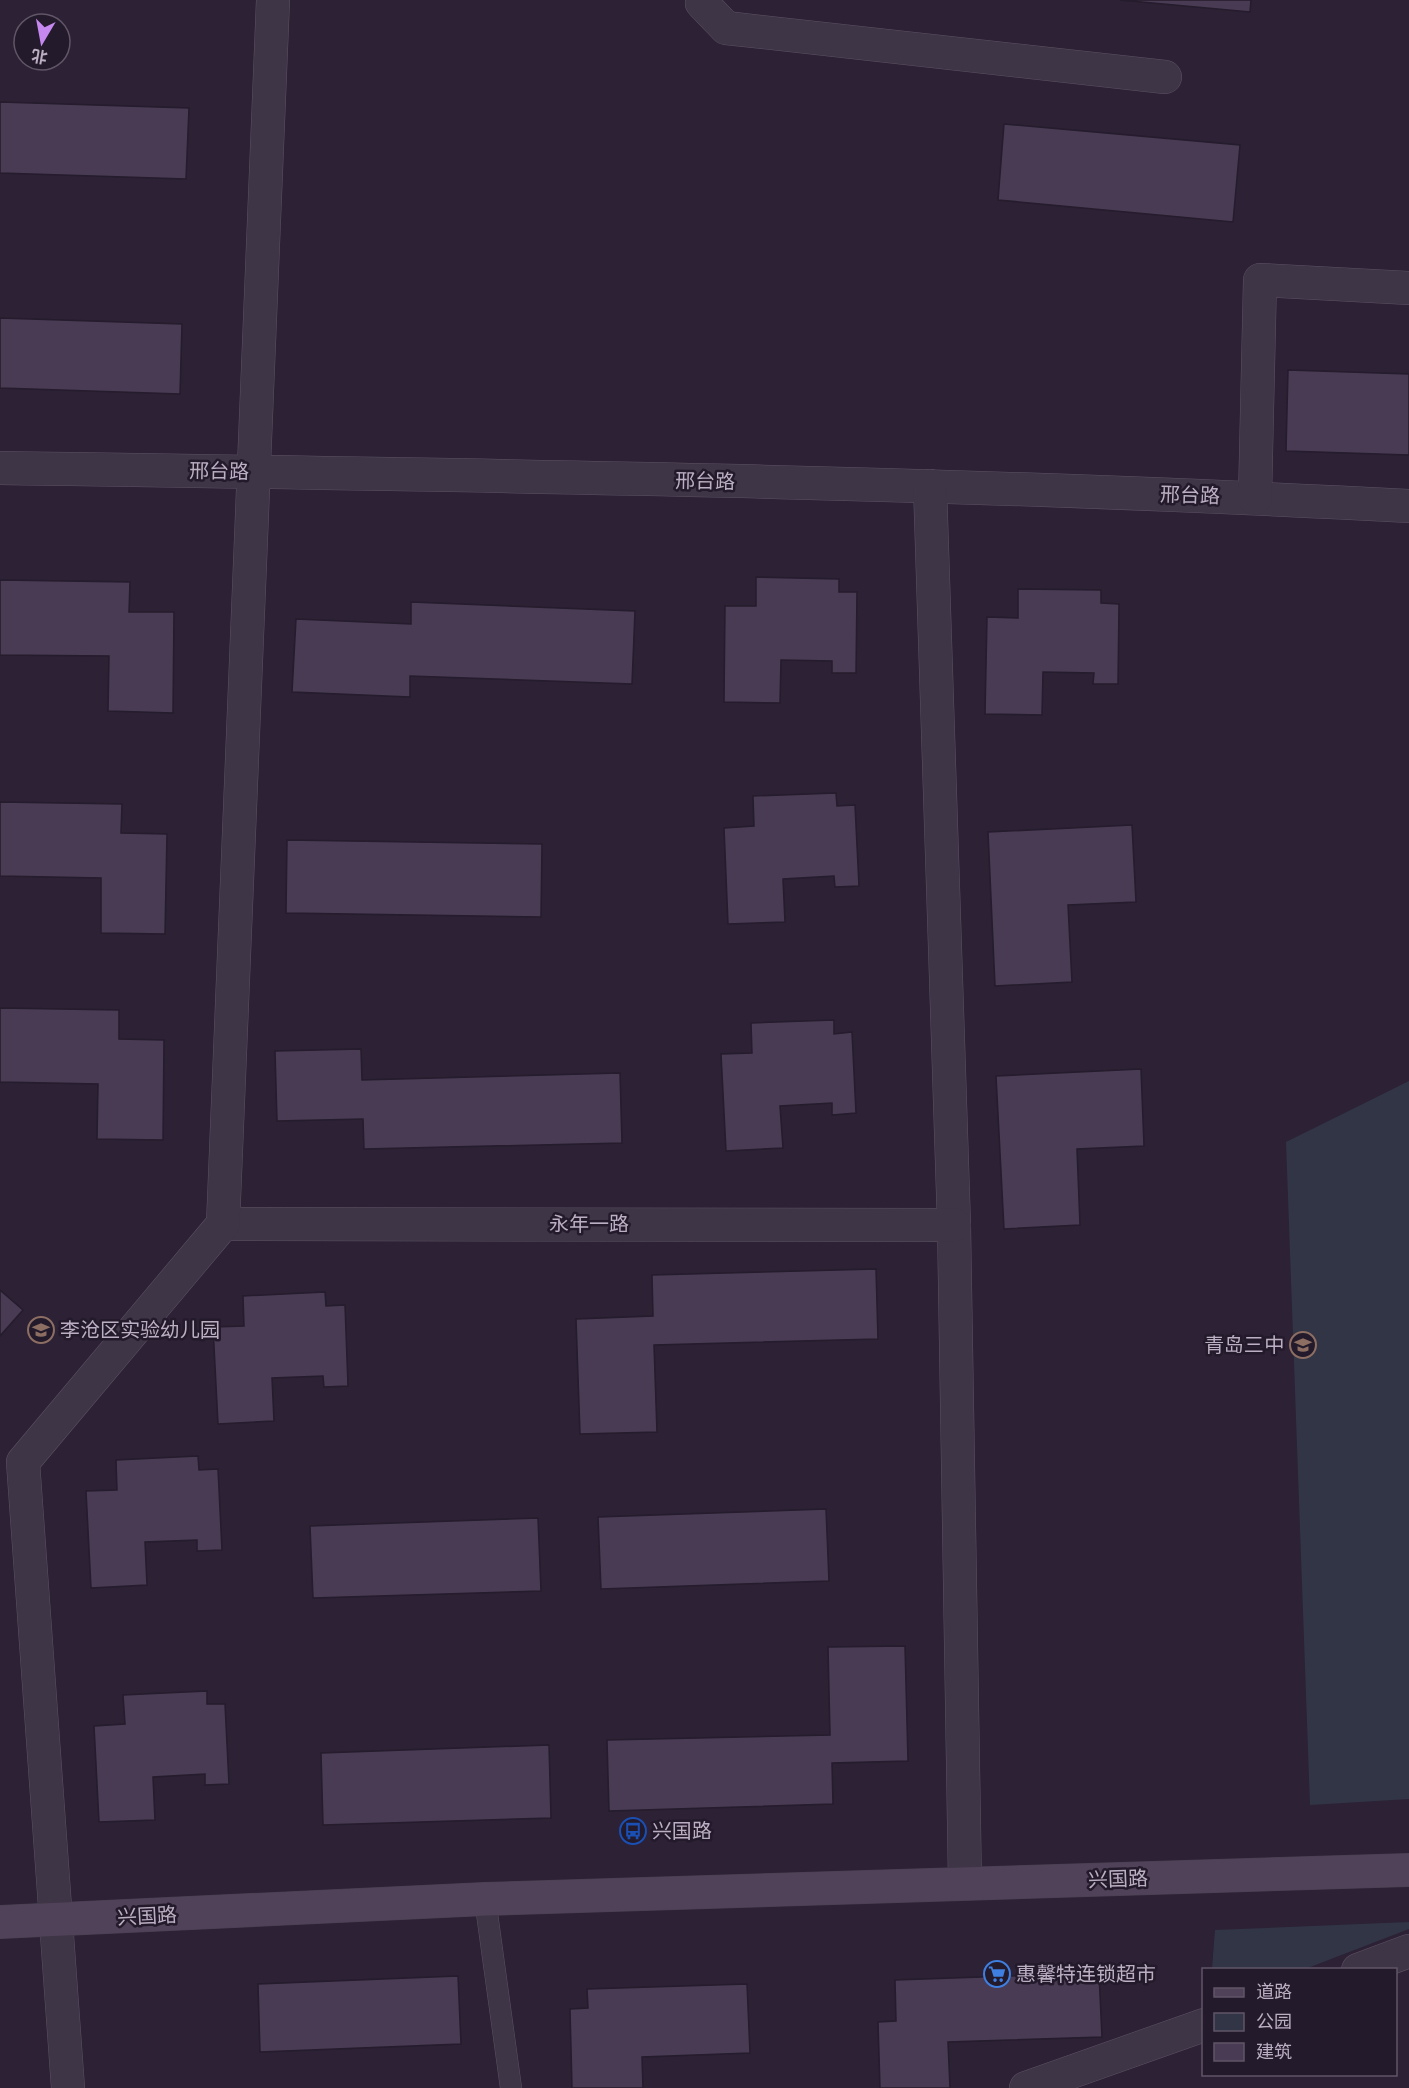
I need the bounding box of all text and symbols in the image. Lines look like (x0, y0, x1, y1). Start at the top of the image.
north arrow (12, 12, 72, 72)
text: 北 (30, 46, 49, 67)
street label: 邢台路 (189, 458, 249, 484)
street label: 邢台路 (675, 468, 735, 494)
street label: 邢台路 (1160, 482, 1220, 508)
street label: 永年一路 (549, 1212, 629, 1236)
school or university icon: 李沧区实验幼儿园 (26, 1315, 56, 1345)
place label: 李沧区实验幼儿园 (60, 1318, 220, 1342)
school or university icon: 青岛三中 (1288, 1330, 1318, 1360)
place label: 青岛三中 (1204, 1333, 1284, 1357)
bus stop icon: 兴国路 (618, 1816, 648, 1846)
place label: 兴国路 (652, 1819, 712, 1843)
street label: 兴国路 (1088, 1866, 1148, 1892)
street label: 兴国路 (116, 1902, 178, 1930)
supermarket icon: 惠馨特连锁超市 (982, 1959, 1012, 1989)
place label: 惠馨特连锁超市 (1016, 1962, 1156, 1986)
legend (1202, 1968, 1397, 2076)
text: 道路 (1256, 1981, 1292, 2003)
text: 公园 (1256, 2011, 1292, 2033)
text: 建筑 (1256, 2041, 1292, 2063)

